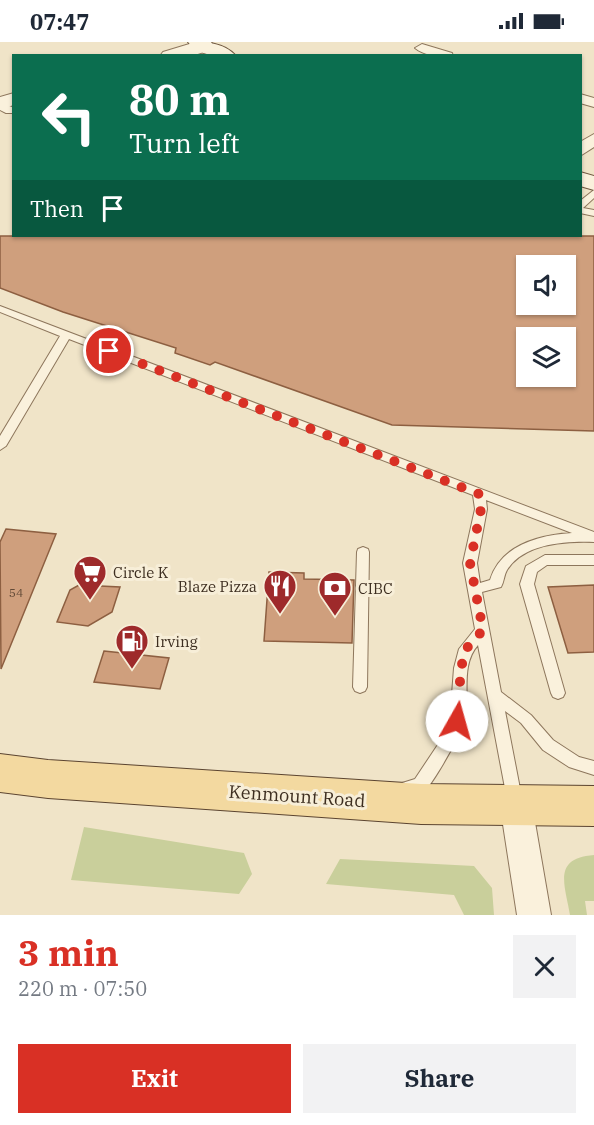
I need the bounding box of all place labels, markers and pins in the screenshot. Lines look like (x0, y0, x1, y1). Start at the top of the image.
pin (83, 325, 134, 376)
supermarket icon: Circle K (72, 554, 108, 601)
place label: Circle K (113, 563, 169, 582)
restaurant icon: Blaze Pizza (262, 568, 298, 615)
bank icon: CIBC (317, 570, 353, 617)
place label: Blaze Pizza (178, 577, 257, 596)
place label: CIBC (358, 579, 393, 598)
fuel station icon: Irving (114, 623, 150, 670)
place label: Irving (155, 632, 198, 651)

